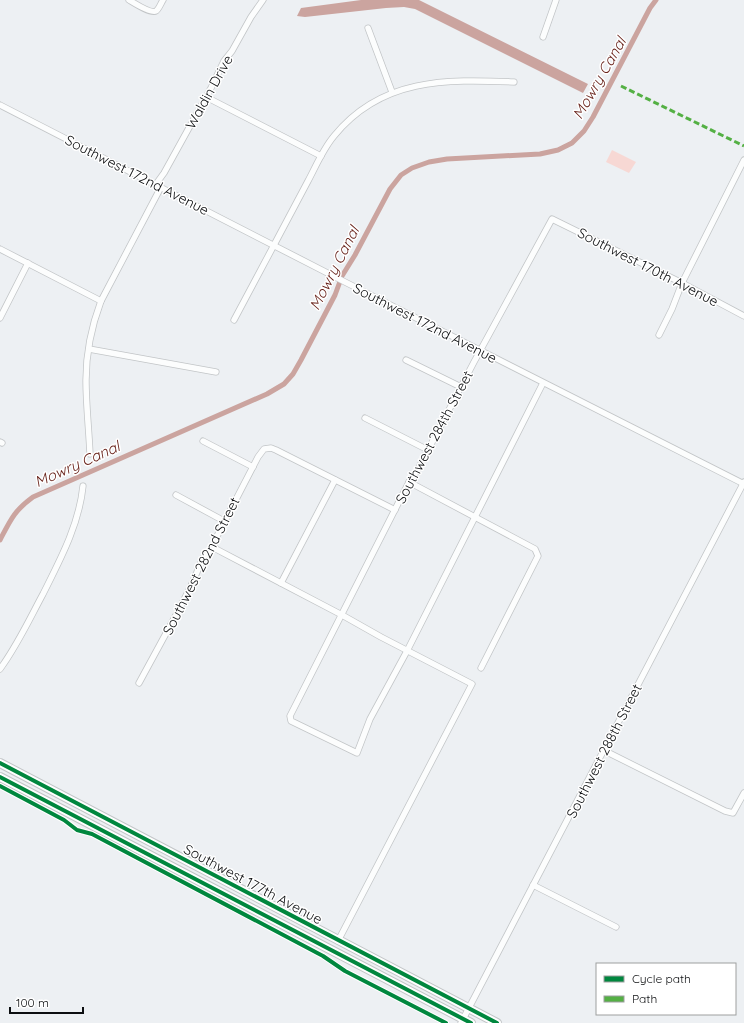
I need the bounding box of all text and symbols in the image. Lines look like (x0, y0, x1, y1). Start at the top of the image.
water label: Mowry Canal (568, 32, 631, 122)
street label: Waldin Drive (181, 52, 237, 132)
street label: Southwest 172nd Avenue (62, 131, 212, 219)
water label: Mowry Canal (305, 222, 364, 313)
street label: Southwest 170th Avenue (575, 224, 722, 310)
street label: Southwest 172nd Avenue (350, 279, 500, 367)
street label: Southwest 284th Street (391, 367, 477, 507)
water label: Mowry Canal (31, 436, 124, 491)
street label: Southwest 282nd Street (158, 494, 244, 638)
street label: Southwest 288th Street (562, 681, 646, 821)
street label: Southwest 177th Avenue (181, 840, 326, 928)
legend (596, 963, 736, 1015)
text: Cycle path (632, 971, 691, 986)
scale bar (10, 989, 83, 1015)
text: Path (632, 991, 657, 1006)
text: 100 m (16, 995, 49, 1010)

